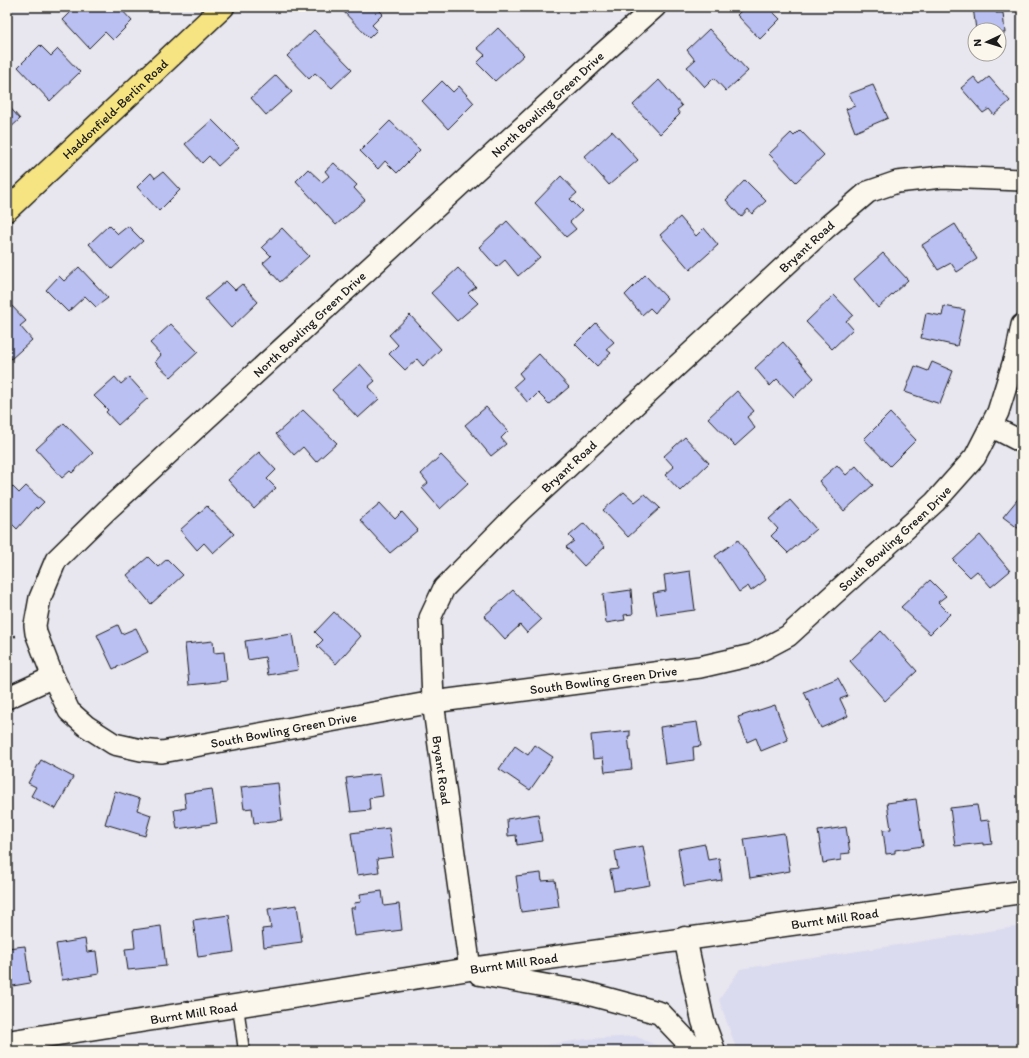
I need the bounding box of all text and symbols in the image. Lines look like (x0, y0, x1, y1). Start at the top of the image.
north arrow (967, 22, 1007, 62)
text: N (971, 38, 984, 47)
street label: North Bowling Green Drive (488, 48, 607, 160)
street label: Haddonfield-Berlin Road (59, 56, 171, 162)
street label: Bryant Road (776, 217, 837, 276)
street label: North Bowling Green Drive (250, 268, 369, 380)
street label: Bryant Road (538, 437, 600, 496)
street label: South Bowling Green Drive (835, 483, 954, 594)
street label: South Bowling Green Drive (529, 663, 678, 697)
street label: South Bowling Green Drive (209, 709, 358, 751)
street label: Bryant Road (429, 734, 454, 806)
street label: Burnt Mill Road (790, 905, 880, 932)
street label: Burnt Mill Road (469, 950, 559, 977)
street label: Burnt Mill Road (149, 999, 238, 1027)

